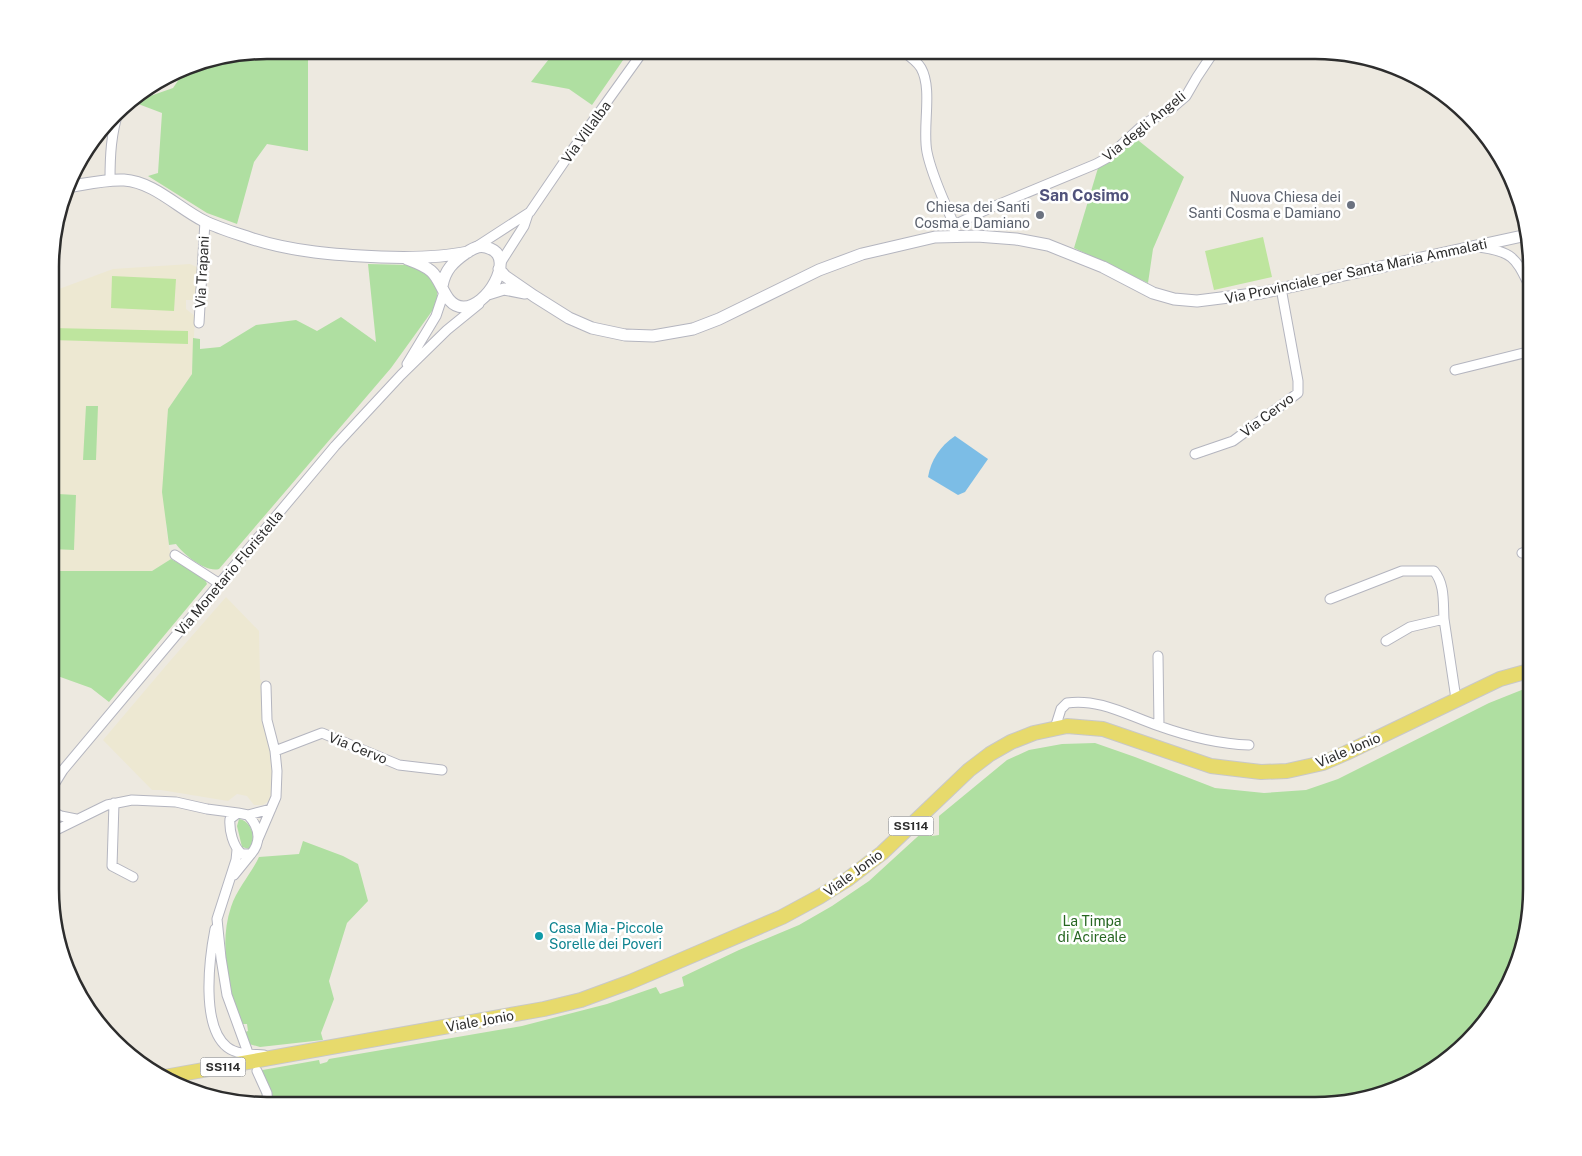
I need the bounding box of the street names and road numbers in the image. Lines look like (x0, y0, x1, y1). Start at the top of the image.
street label: Via degli Angeli (1099, 88, 1189, 164)
street label: Via Villalba (558, 98, 614, 166)
street label: Via Trapani (192, 235, 212, 309)
street label: Via Provinciale per Santa Maria Ammalati (1223, 235, 1489, 307)
street label: Via Cervo (1237, 390, 1297, 440)
street label: Via Monetario Floristella (172, 507, 286, 639)
street label: Via Cervo (326, 729, 390, 767)
street label: Viale Jonio (1313, 729, 1383, 771)
road number: SS114 (888, 816, 934, 836)
street label: Viale Jonio (821, 846, 886, 900)
street label: Viale Jonio (445, 1007, 515, 1035)
road number: SS114 (200, 1058, 246, 1076)

